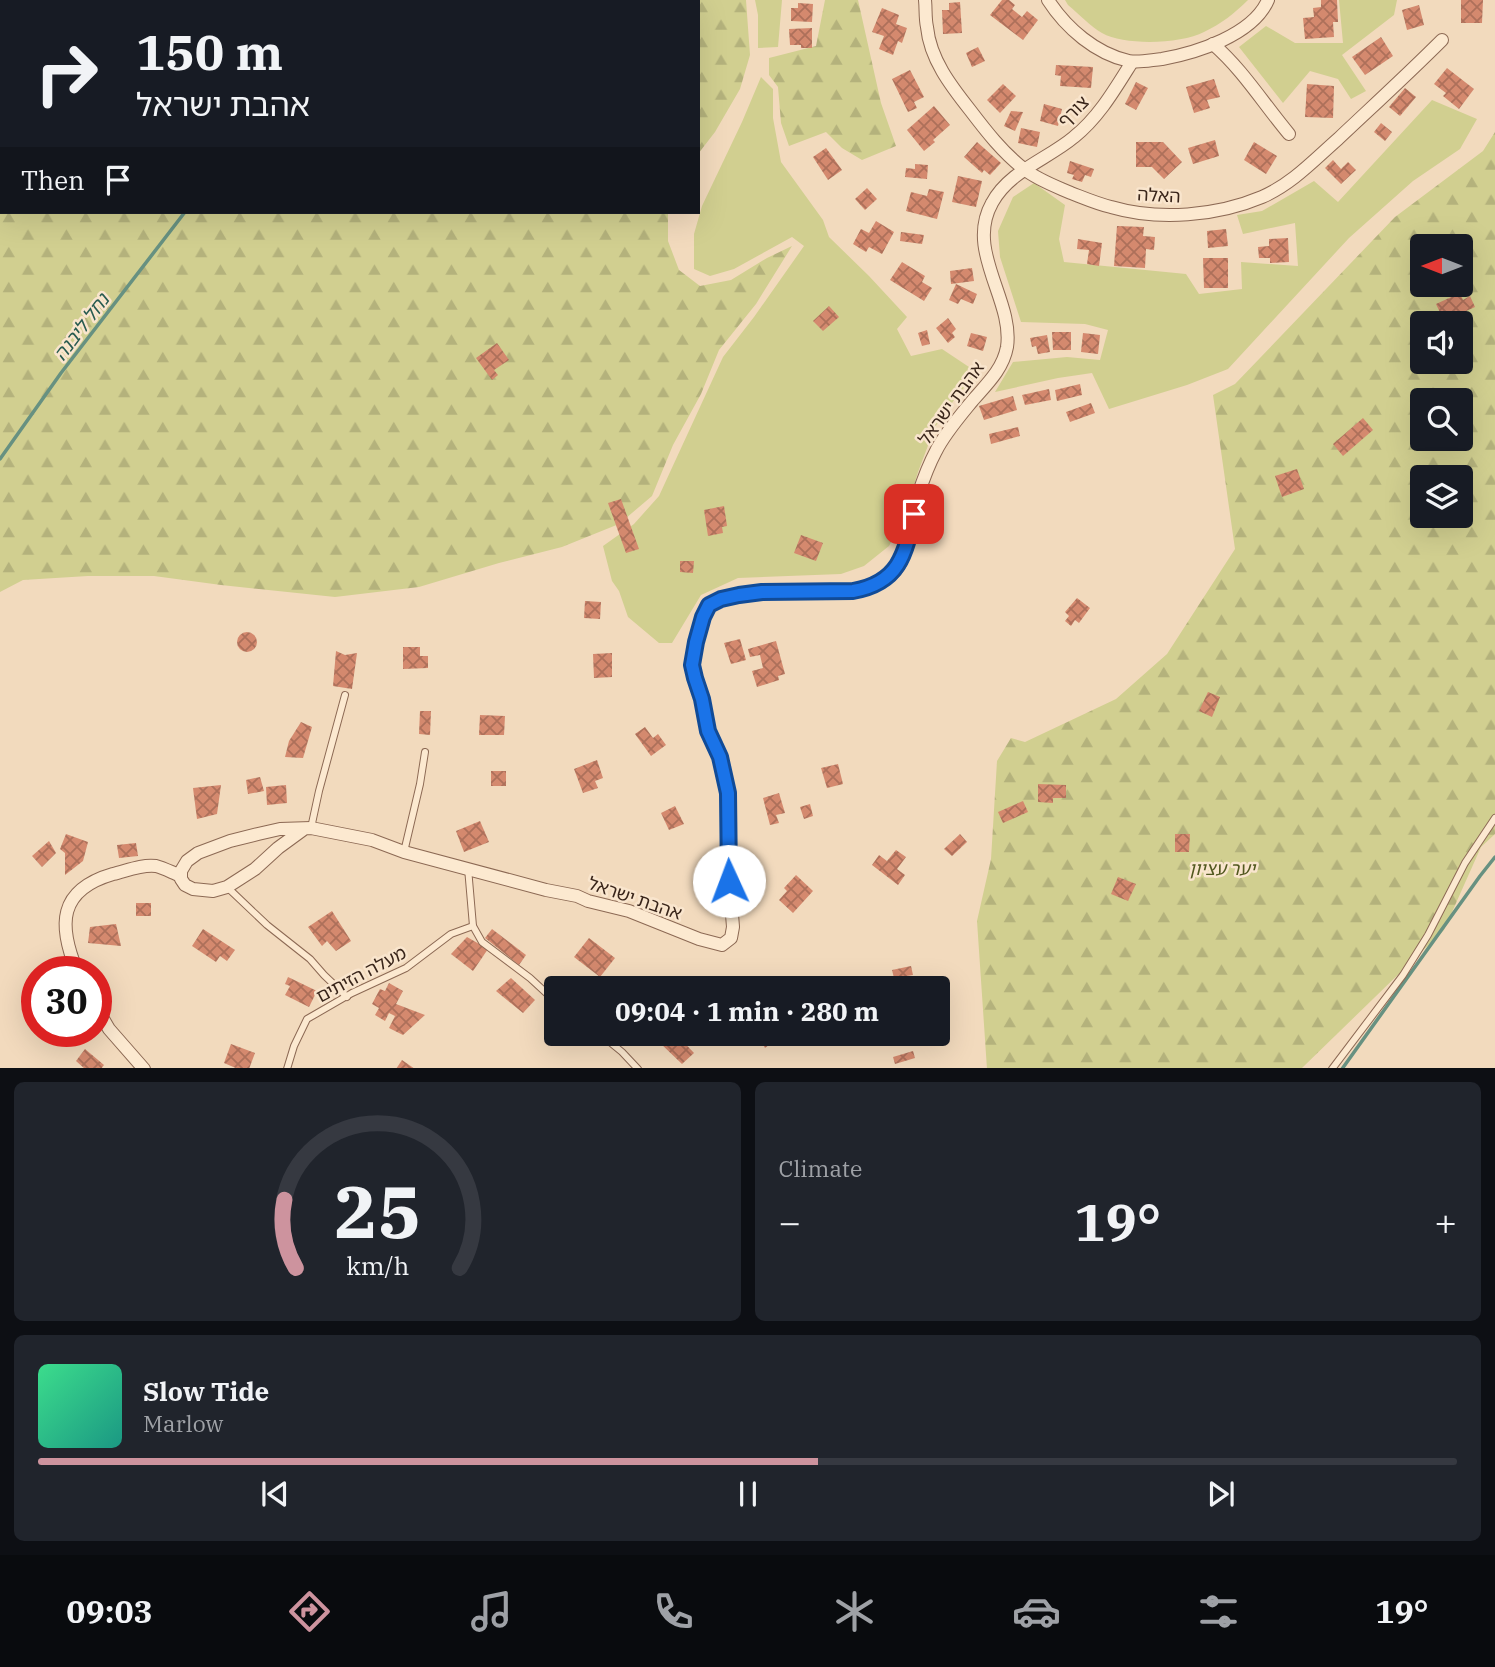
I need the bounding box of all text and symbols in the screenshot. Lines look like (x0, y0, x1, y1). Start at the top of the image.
text: 150 m (136, 20, 283, 83)
icon: right (21, 28, 112, 119)
text: אהבת ישראל (136, 83, 310, 125)
street label: צורף (1052, 90, 1094, 132)
icon: arrive (99, 161, 137, 199)
text: Then (21, 163, 85, 197)
street label: האלה (1137, 182, 1181, 208)
north arrow (1410, 234, 1474, 298)
map controls (1410, 234, 1473, 528)
water label: נחל ליבנה (48, 287, 115, 365)
button: sound (1410, 311, 1473, 374)
street label: אהבת ישראל (913, 357, 989, 449)
button: search (1410, 388, 1473, 451)
button: layers (1410, 465, 1473, 528)
pin (884, 484, 944, 544)
icon: arrive (895, 495, 933, 533)
position arrow (692, 844, 766, 918)
park label: יער עציון (1189, 857, 1257, 880)
street label: אהבת ישראל (585, 871, 685, 925)
street label: מעלה הזיתים (312, 941, 410, 1007)
speed limit sign: 30 (21, 956, 112, 1047)
text: 09:04 · 1 min · 280 m (615, 994, 879, 1028)
text: Climate (779, 1153, 862, 1183)
text: 25 (334, 1163, 421, 1258)
text: 19° (1074, 1188, 1161, 1255)
text: − (779, 1197, 801, 1246)
text: + (1434, 1197, 1457, 1246)
text: km/h (346, 1248, 409, 1281)
text: Slow Tide (143, 1374, 269, 1408)
text: Marlow (143, 1408, 223, 1438)
icon: previous (256, 1475, 294, 1513)
icon: pause (729, 1475, 767, 1513)
icon: next (1202, 1475, 1240, 1513)
icon: directions (285, 1587, 334, 1636)
icon: music (467, 1587, 516, 1636)
icon: phone (649, 1587, 698, 1636)
icon: climate (830, 1587, 879, 1636)
icon: car (1012, 1587, 1061, 1636)
icon: filters (1194, 1587, 1243, 1636)
text: 09:03 (66, 1590, 153, 1632)
text: 19° (1375, 1590, 1429, 1632)

